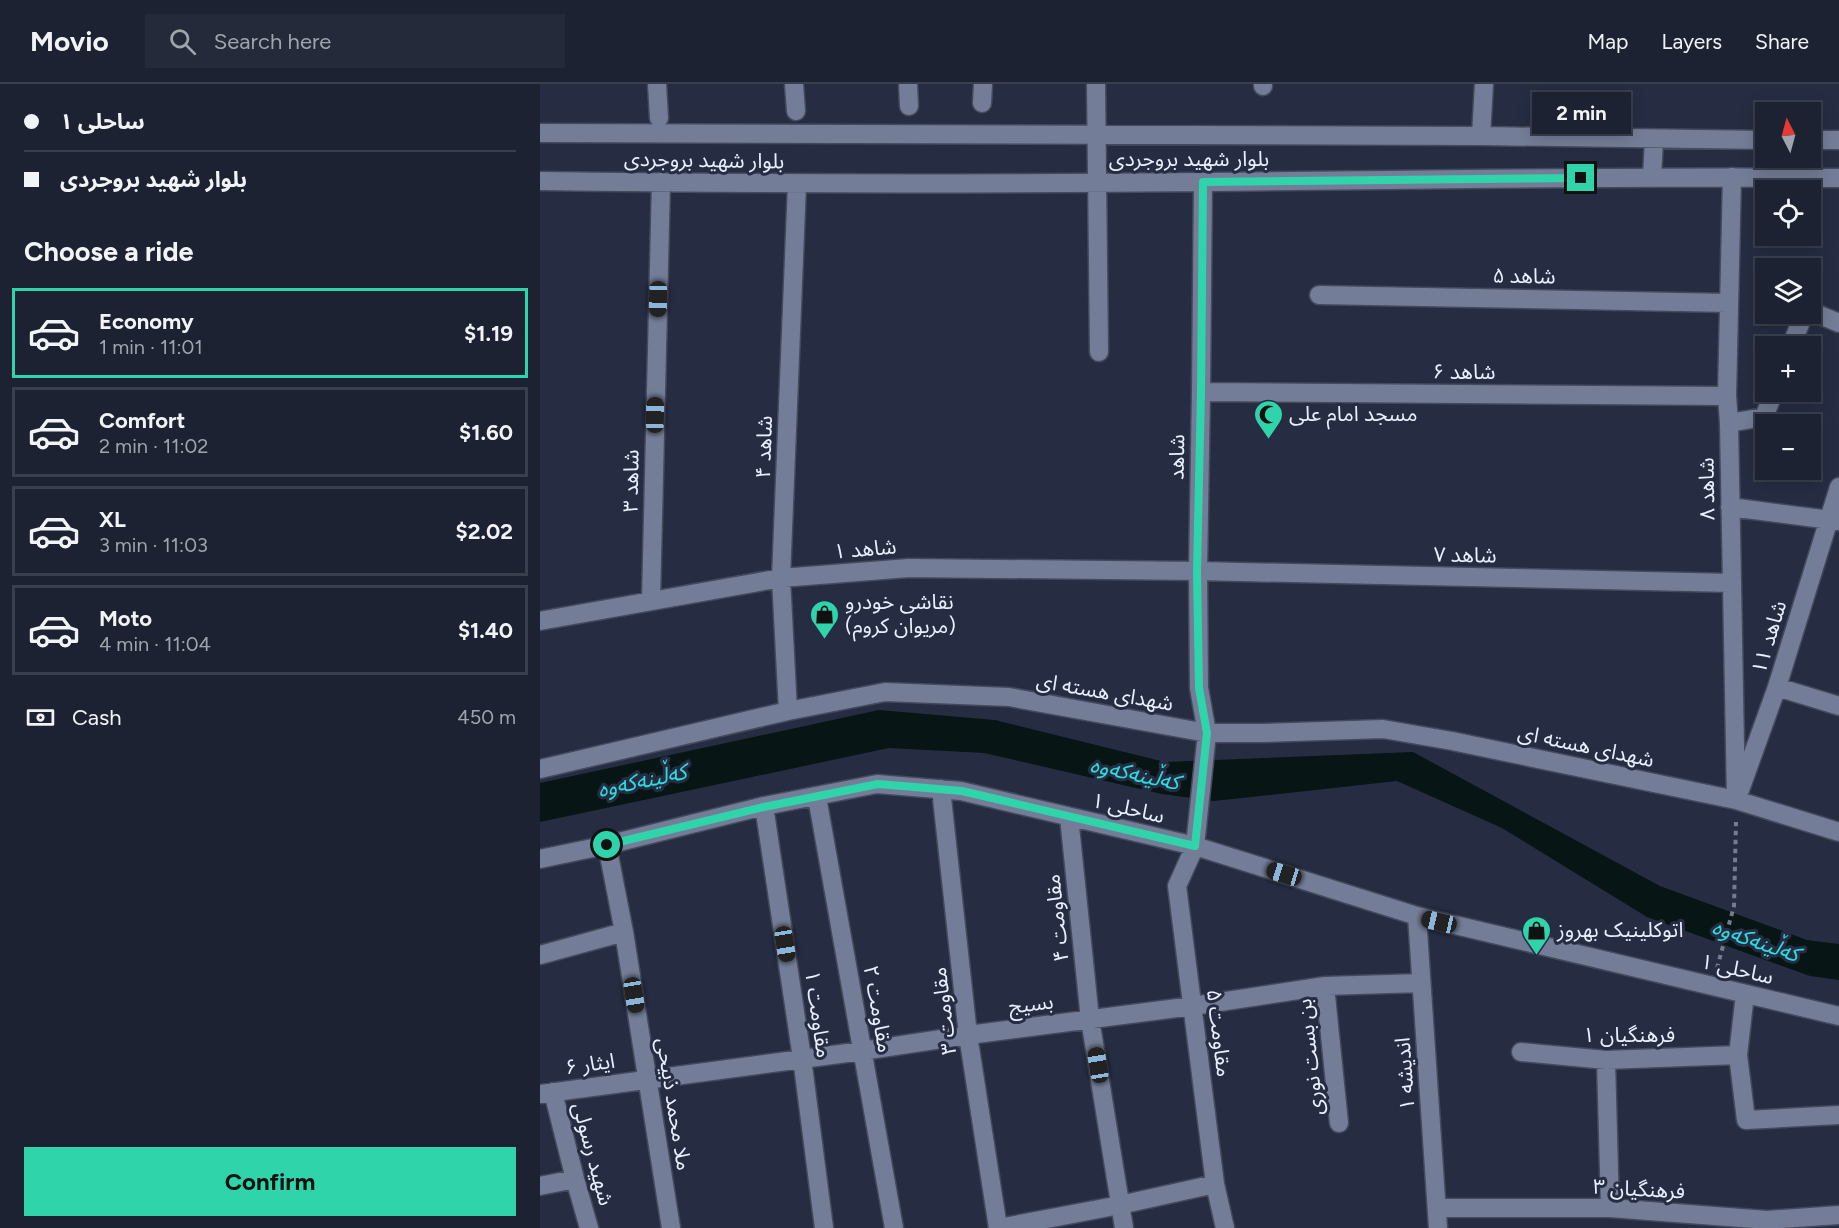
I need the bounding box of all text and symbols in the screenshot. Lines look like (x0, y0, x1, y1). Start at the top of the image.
search box (145, 14, 565, 68)
text: Movio (30, 24, 109, 58)
icon: search (166, 25, 199, 58)
text: Search here (214, 28, 331, 55)
text: Map (1588, 29, 1628, 54)
text: Layers (1661, 29, 1722, 54)
text: Share (1755, 29, 1809, 54)
callout: 2 min (1532, 91, 1630, 133)
text: 2 min (1556, 101, 1607, 125)
north arrow (1755, 102, 1821, 168)
map controls (1755, 102, 1821, 480)
text: ساحلی ۱ (60, 108, 145, 135)
street label: بلوار شهید بروجردی (624, 146, 784, 173)
street label: بلوار شهید بروجردی (1109, 146, 1269, 171)
route end (1567, 164, 1594, 191)
text: بلوار شهید بروجردی (60, 166, 247, 193)
button: locate (1755, 180, 1821, 246)
text: Choose a ride (24, 235, 193, 268)
button: layers (1755, 258, 1821, 324)
street label: شاهد ۵ (1492, 262, 1556, 289)
car (649, 281, 667, 317)
icon: car (27, 306, 81, 360)
text: Economy (99, 308, 194, 335)
text: $1.19 (464, 320, 513, 347)
text: 1 min · 11:01 (99, 335, 203, 359)
button: + (1755, 336, 1821, 402)
street label: شاهد ۶ (1432, 359, 1496, 384)
car (646, 397, 664, 433)
mosque icon: مسجد امام علی (1252, 398, 1284, 440)
place label: مسجد امام علی (1289, 401, 1417, 430)
icon: car (27, 405, 81, 459)
text: Comfort (99, 407, 185, 434)
button: − (1755, 414, 1821, 480)
street label: شاهد ۴ (750, 415, 777, 479)
text: $1.60 (459, 419, 513, 446)
text: 2 min · 11:02 (99, 434, 208, 458)
street label: شاهد (1164, 434, 1189, 480)
street label: شاهد ۳ (617, 449, 644, 513)
street label: شاهد ۸ (1693, 457, 1720, 521)
icon: car (27, 504, 81, 558)
text: XL (99, 506, 126, 533)
text: $2.02 (456, 518, 513, 545)
text: 3 min · 11:03 (99, 533, 208, 557)
street label: شاهد ۱ (832, 533, 897, 564)
street label: شاهد ۷ (1433, 541, 1497, 568)
place label: نقاشی خودرو (مریوان کروم) (845, 589, 956, 642)
street label: شاهد ۱۱ (1746, 597, 1791, 676)
shop icon: نقاشی خودرو (مریوان کروم) (808, 598, 840, 640)
icon: car (27, 603, 81, 657)
text: Moto (99, 605, 152, 632)
text: $1.40 (458, 617, 513, 644)
text: 4 min · 11:04 (99, 632, 211, 656)
street label: شهدای هسته ای (1035, 667, 1175, 716)
icon: cash (24, 701, 57, 734)
text: Cash (72, 704, 122, 731)
text: 450 m (457, 705, 516, 729)
street label: شهدای هسته ای (1516, 719, 1656, 772)
water label: کەڵینەکەوە (1088, 749, 1186, 797)
water label: کەڵینەکەوە (595, 755, 693, 803)
street label: ساحلی ۱ (1089, 787, 1167, 828)
route start (593, 831, 620, 858)
car (1264, 860, 1304, 888)
street label: مقاومت ۴ (1039, 873, 1074, 963)
car (1419, 909, 1459, 935)
water label: کەڵینەکەوە (1709, 911, 1807, 969)
shop icon: اتوکلینیک بهروز (1520, 914, 1552, 956)
place label: اتوکلینیک بهروز (1556, 917, 1683, 942)
car (773, 925, 797, 963)
street label: ساحلی ۱ (1698, 948, 1776, 989)
street label: مقاومت ۲ (859, 963, 898, 1054)
street label: مقاومت ۳ (926, 966, 961, 1056)
street label: مقاومت ۱ (800, 969, 837, 1059)
car (622, 976, 646, 1014)
street label: بسیج (1007, 988, 1055, 1022)
street label: مقاومت ۵ (1202, 988, 1237, 1078)
street label: بن بست نوری (1291, 998, 1328, 1117)
street label: فرهنگیان ۱ (1583, 1022, 1675, 1047)
street label: ملا محمد ذبیحی (652, 1036, 697, 1172)
street label: اندیشه ۱ (1389, 1037, 1420, 1111)
car (1086, 1046, 1110, 1084)
street label: ایثار ۶ (563, 1048, 616, 1079)
street label: شهید رسولی (568, 1100, 619, 1208)
button: Confirm (24, 1147, 516, 1216)
street label: فرهنگیان ۳ (1592, 1174, 1686, 1203)

